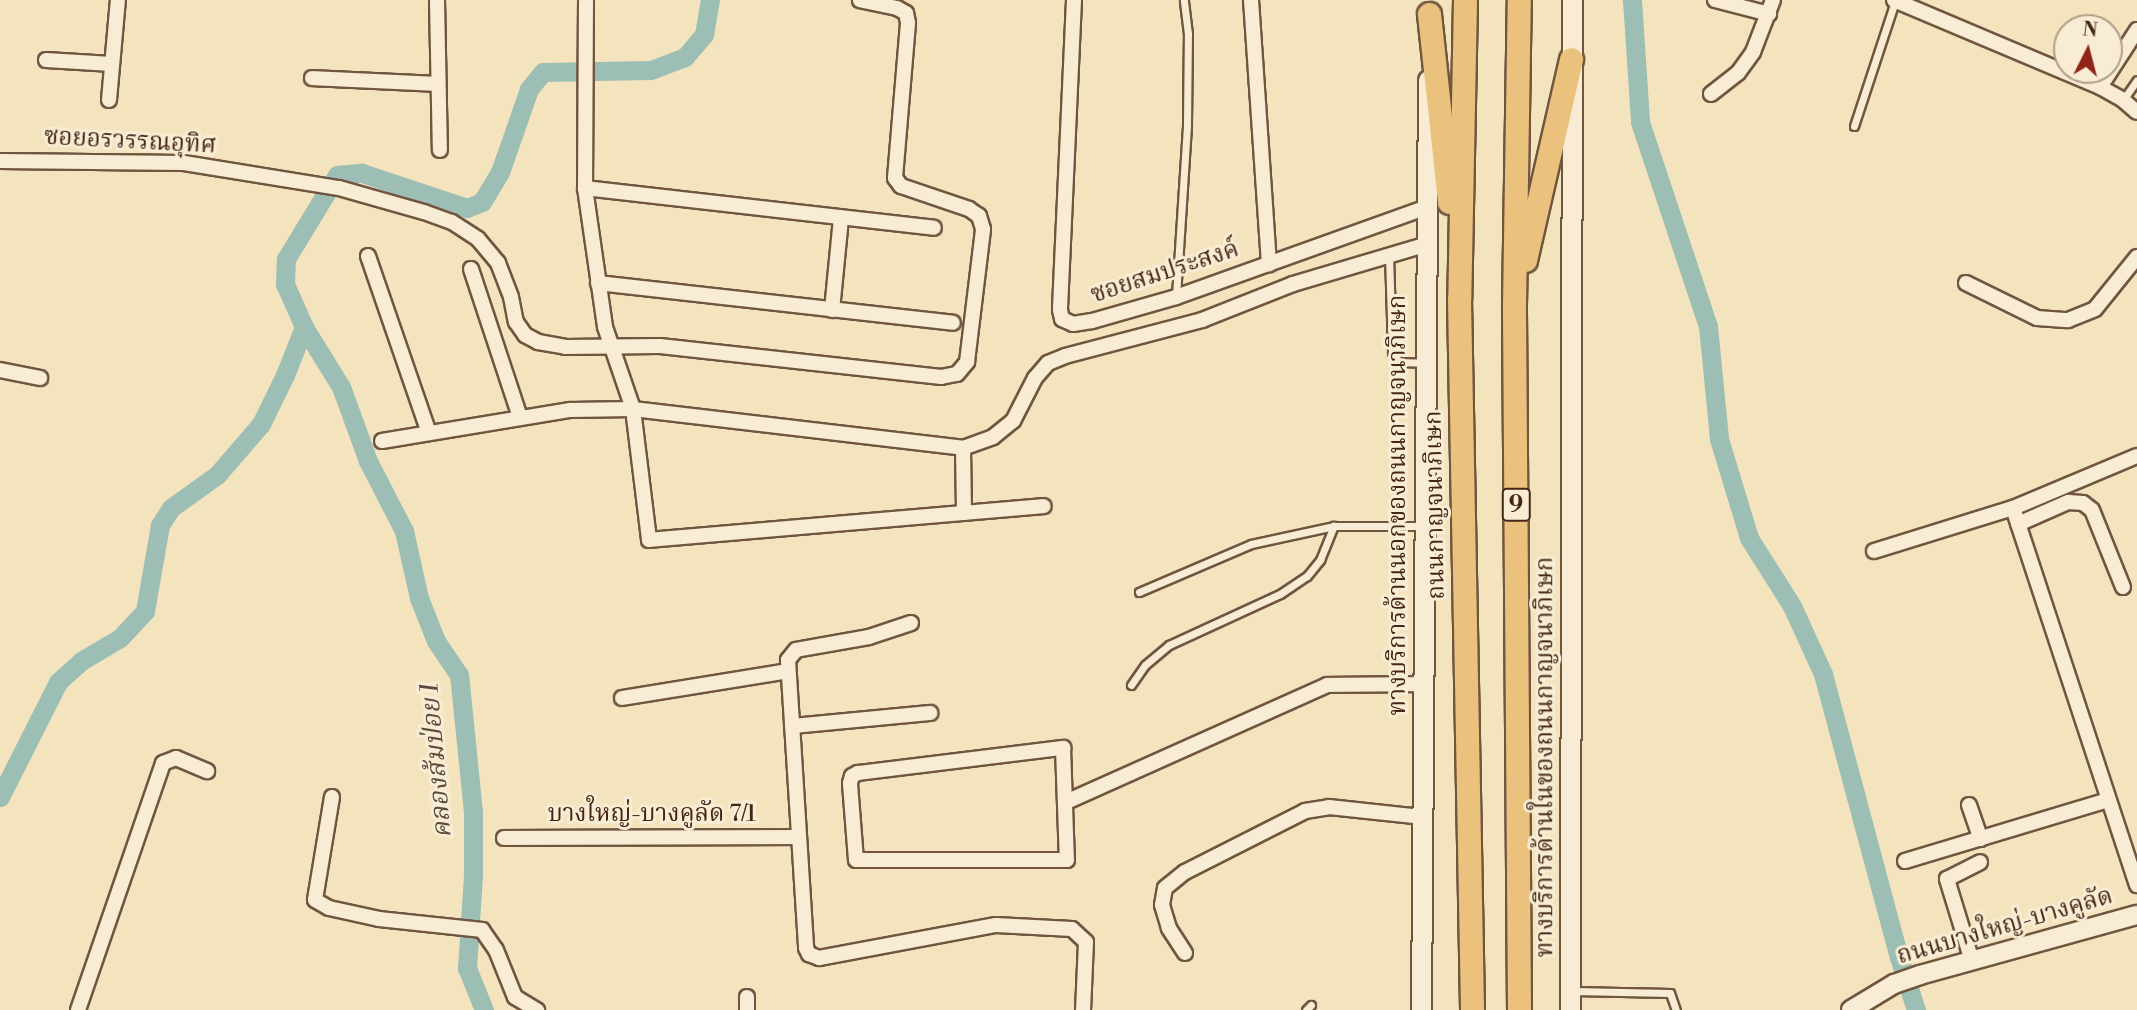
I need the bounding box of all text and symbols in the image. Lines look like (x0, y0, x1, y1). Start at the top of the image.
north arrow (2053, 14, 2123, 84)
text: N (2081, 17, 2099, 43)
street label: ซอยอรวรรณอุทิศ (43, 123, 217, 161)
street label: ซอยสมประสงค์ (1087, 236, 1243, 310)
street label: ทางบริการด้านนอกของถนนกาญจนาภิเษก (1385, 295, 1413, 715)
street label: ถนนกาญจนาภิเษก (1420, 410, 1452, 600)
road number: 9 (1500, 485, 1532, 524)
street label: ทางบริการด้านในของถนนกาญจนาภิเษก (1532, 557, 1560, 957)
water label: คลองส้มป่อย 1 (415, 682, 459, 840)
street label: บางใหญ่-บางคูลัด 7/1 (548, 801, 756, 829)
street label: ถนนบางใหญ่-บางคูลัด (1894, 882, 2116, 972)

